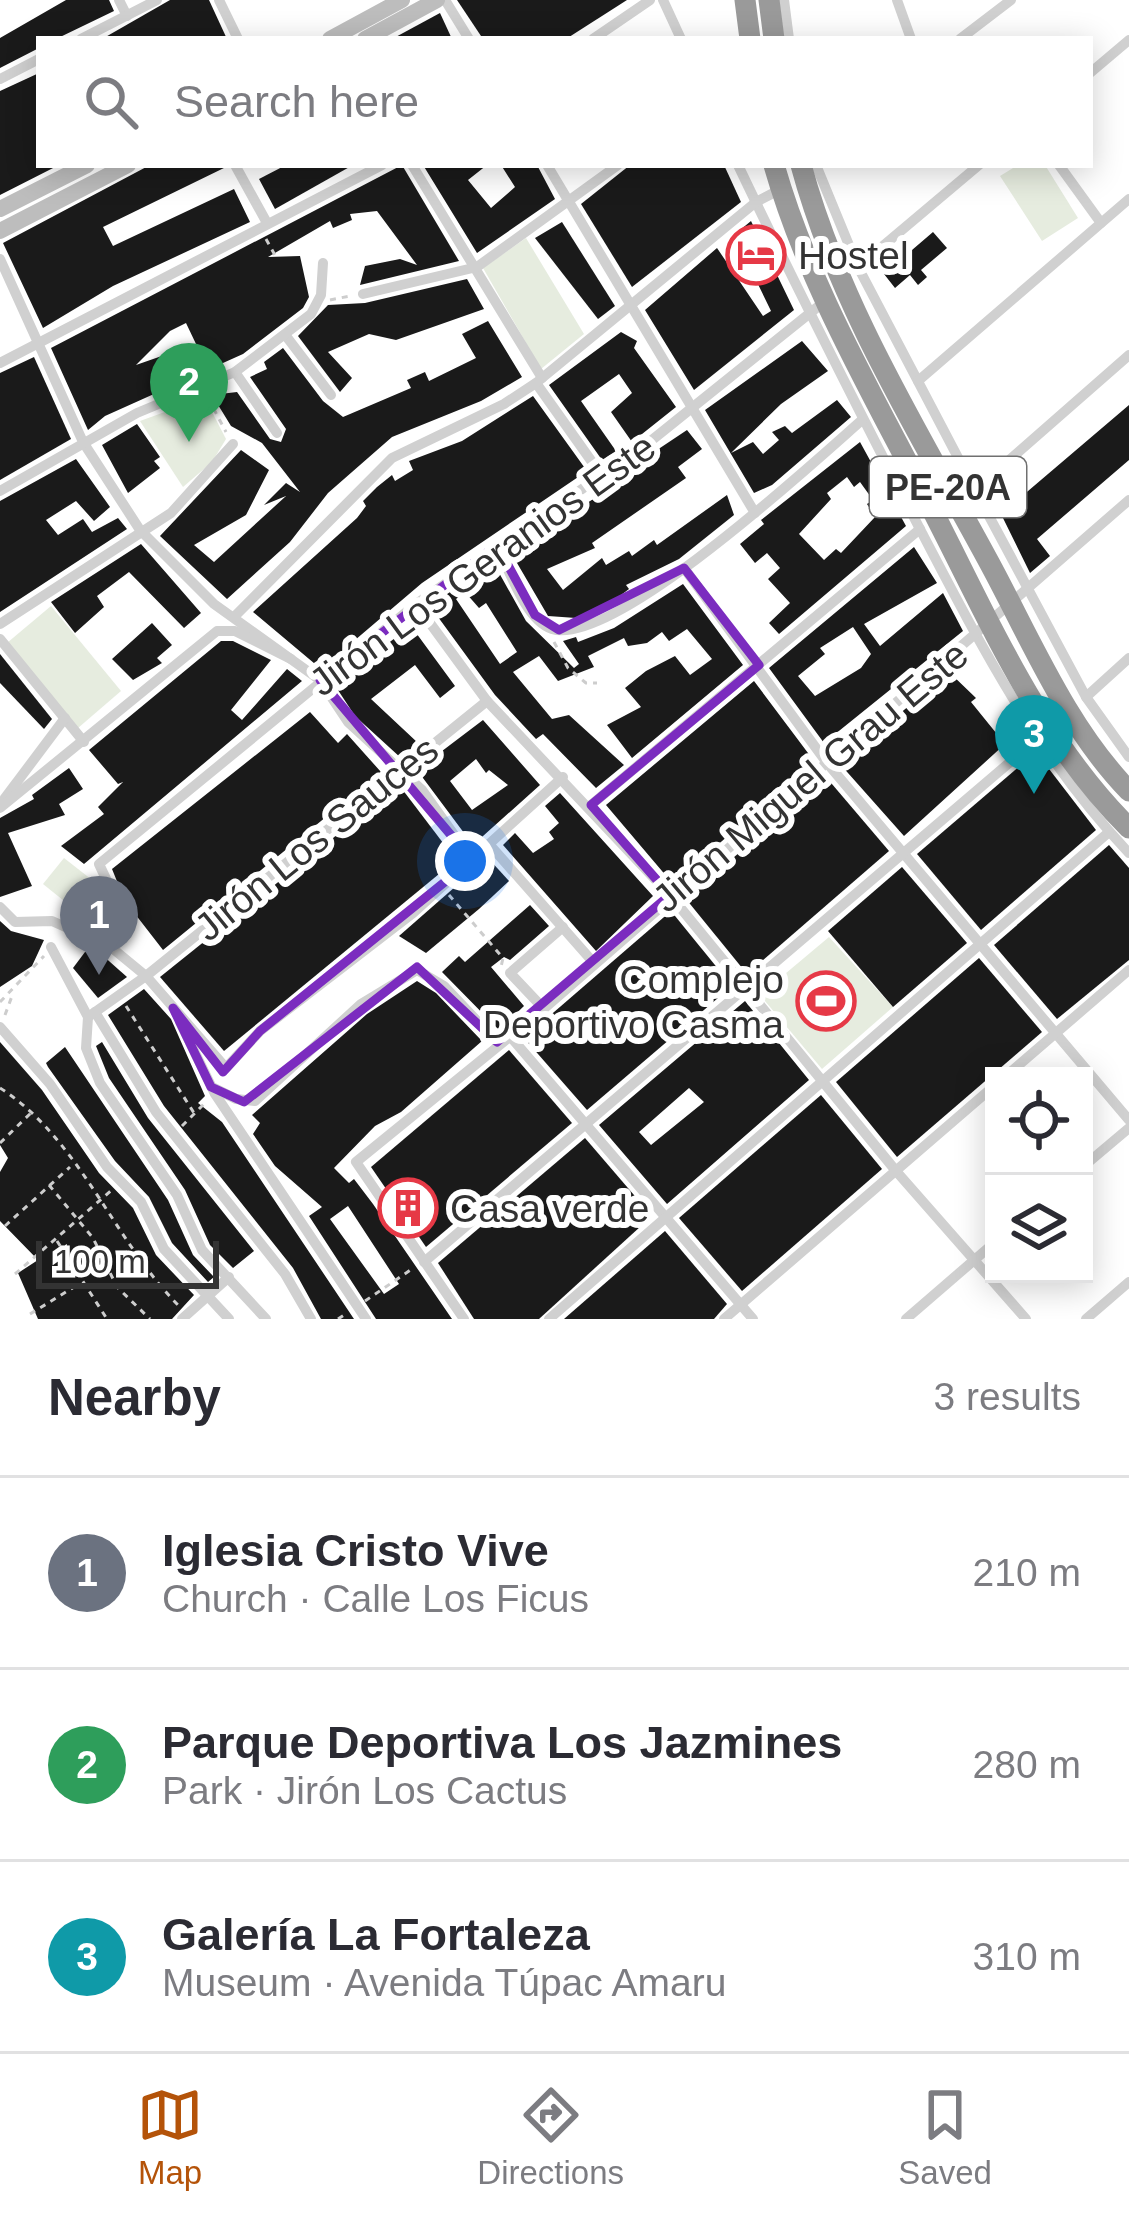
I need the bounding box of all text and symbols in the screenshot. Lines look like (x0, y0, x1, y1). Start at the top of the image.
search box (36, 36, 1093, 168)
icon: search (78, 69, 144, 135)
text: Search here (174, 76, 419, 127)
hotel icon: Hostel (725, 224, 787, 286)
place label: Hostel (798, 234, 909, 277)
pin: 2 (150, 343, 228, 442)
street label: Jirón Los Geranios Este (301, 425, 663, 704)
road number: PE-20A (870, 457, 1026, 517)
street label: Jirón Miguel Grau Este (645, 632, 976, 920)
pin: 3 (995, 695, 1073, 794)
street label: Jirón Los Sauces (187, 728, 446, 949)
your location (435, 831, 495, 891)
pin: 1 (60, 876, 138, 975)
place label: Complejo Deportivo Casma (483, 958, 784, 1046)
sports icon: Complejo Deportivo Casma (795, 970, 857, 1032)
map controls (985, 1067, 1093, 1283)
button: locate (985, 1067, 1093, 1175)
button: layers (985, 1175, 1093, 1283)
building icon: Casa verde (377, 1177, 439, 1239)
place label: Casa verde (450, 1187, 649, 1230)
scale bar (36, 1235, 219, 1288)
text: 100 m (54, 1243, 146, 1280)
text: Nearby (48, 1369, 221, 1426)
text: 3 results (934, 1375, 1081, 1418)
text: Iglesia Cristo Vive (162, 1525, 549, 1576)
text: 1 (76, 1551, 98, 1594)
text: 210 m (973, 1551, 1081, 1594)
text: Church · Calle Los Ficus (162, 1577, 589, 1620)
text: Parque Deportiva Los Jazmines (162, 1717, 842, 1768)
text: 2 (76, 1743, 98, 1786)
text: 280 m (973, 1743, 1081, 1786)
text: Park · Jirón Los Cactus (162, 1769, 567, 1812)
text: Galería La Fortaleza (162, 1909, 590, 1960)
text: 3 (76, 1935, 98, 1978)
text: 310 m (973, 1935, 1081, 1978)
text: Museum · Avenida Túpac Amaru (162, 1961, 726, 2004)
tab: Map (137, 2082, 203, 2192)
tab: Directions (477, 2082, 624, 2192)
tab: Saved (898, 2082, 992, 2192)

